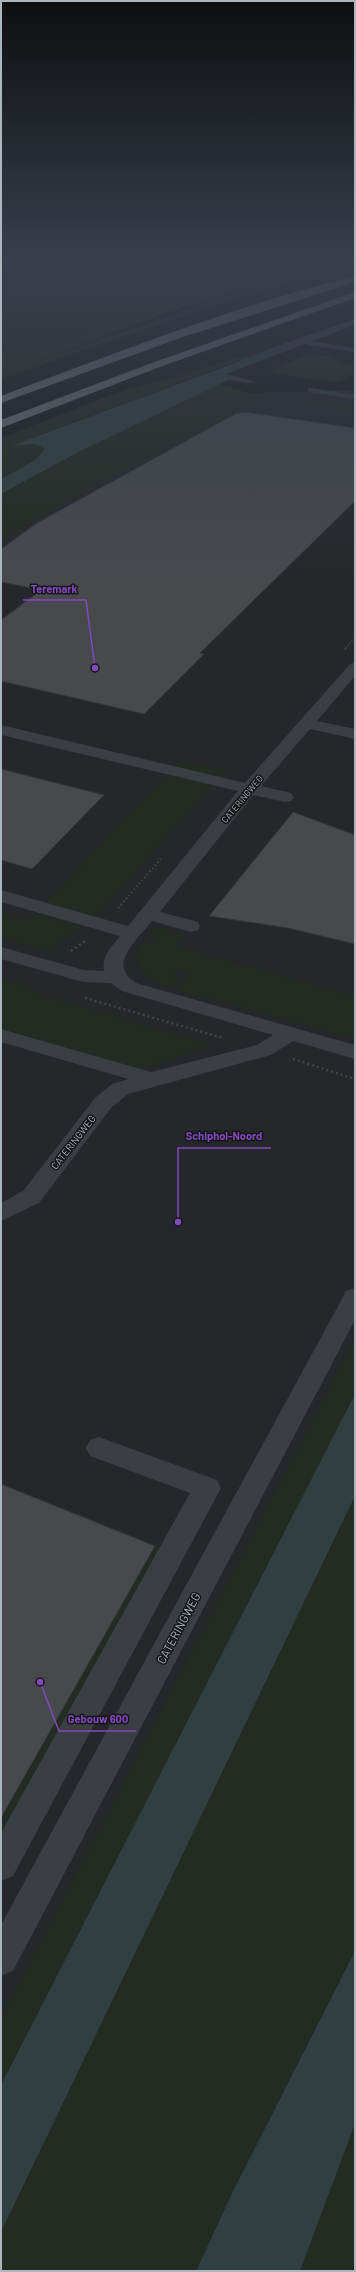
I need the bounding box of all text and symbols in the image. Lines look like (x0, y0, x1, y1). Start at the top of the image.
callout: Teremark (23, 577, 86, 600)
text: Teremark (31, 582, 77, 595)
street label: CATERINGWEG (219, 773, 265, 825)
street label: CATERINGWEG (48, 1112, 98, 1172)
callout: Schiphol-Noord (178, 1125, 271, 1148)
text: Schiphol-Noord (186, 1129, 262, 1142)
street label: CATERINGWEG (153, 1590, 203, 1666)
callout: Gebouw 600 (59, 1708, 136, 1731)
text: Gebouw 600 (68, 1712, 128, 1725)

